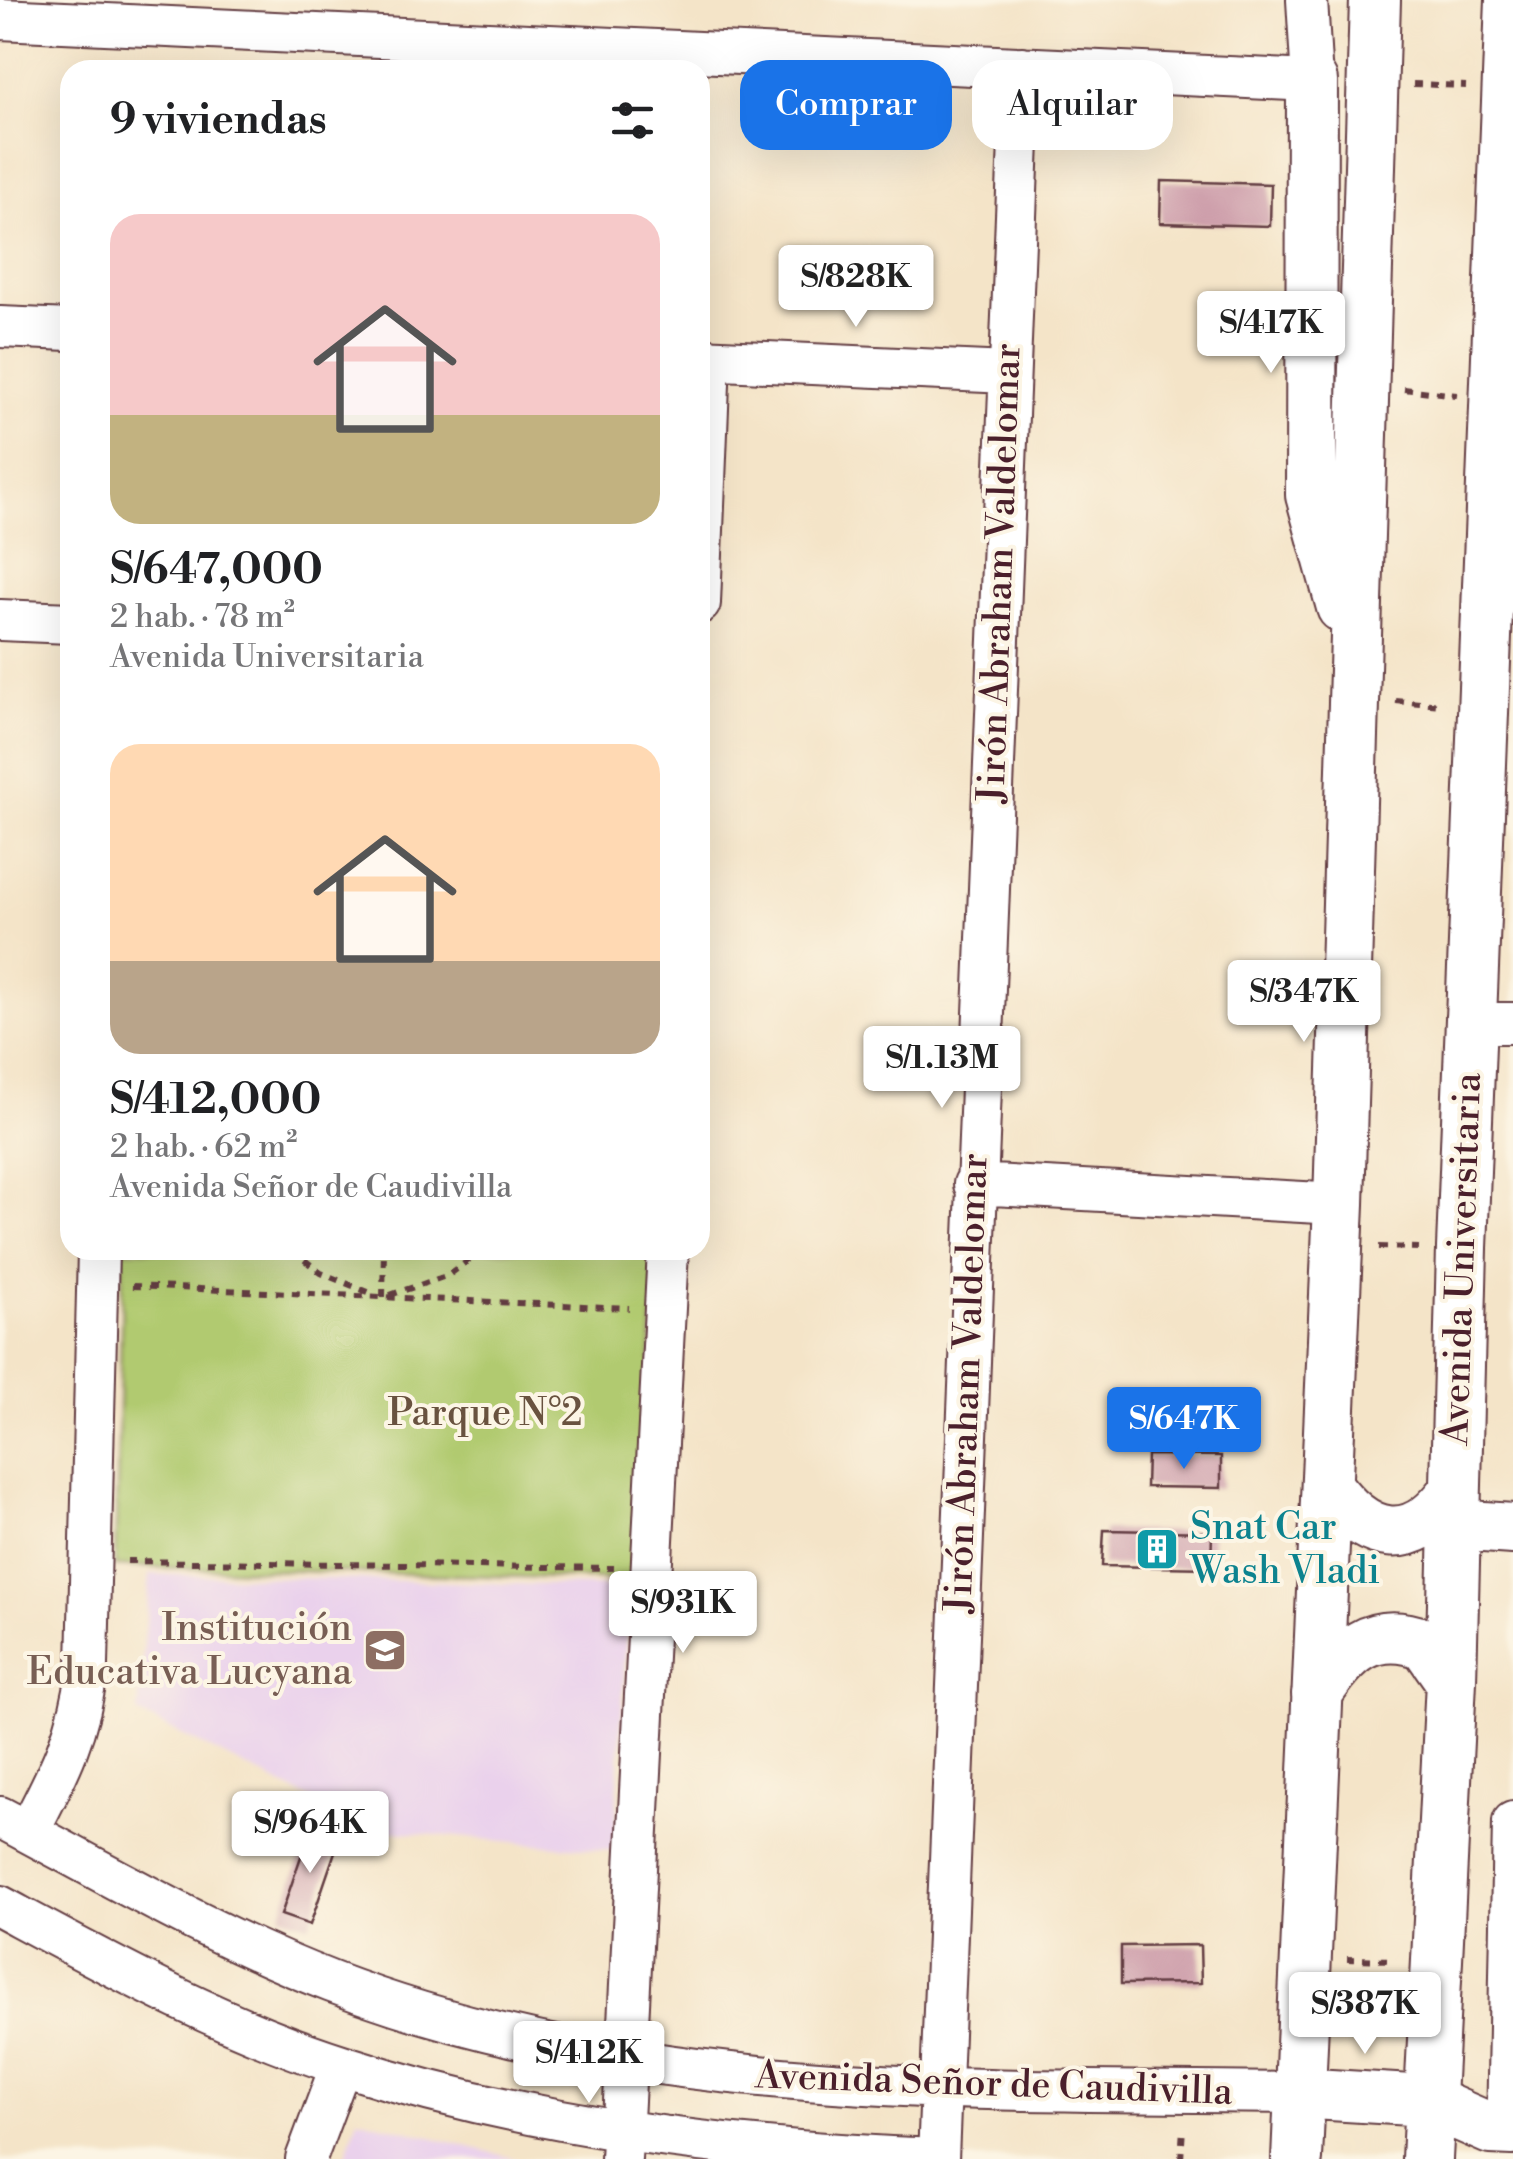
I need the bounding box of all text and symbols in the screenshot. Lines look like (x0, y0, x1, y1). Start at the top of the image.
chip: Comprar (740, 60, 952, 150)
chip: Alquilar (972, 60, 1173, 150)
icon: filters (605, 93, 660, 148)
text: 9 viviendas (110, 94, 327, 147)
pin: S/828K (775, 245, 937, 330)
text: S/828K (800, 257, 912, 297)
icon: home (295, 279, 475, 459)
pin: S/417K (1190, 291, 1352, 376)
text: S/417K (1219, 303, 1323, 343)
street label: Jirón Abraham Valdelomar (968, 342, 1032, 806)
text: S/647,000 (110, 544, 323, 597)
text: 2 hab. · 78 m² (110, 597, 295, 637)
text: Avenida Universitaria (110, 637, 424, 677)
icon: home (295, 809, 475, 989)
pin: S/347K (1223, 960, 1385, 1045)
text: S/347K (1250, 972, 1358, 1012)
pin: S/1.13M (850, 1026, 1034, 1111)
text: S/1.13M (885, 1038, 999, 1078)
street label: Avenida Universitaria (1432, 1071, 1492, 1447)
text: S/412,000 (110, 1074, 321, 1127)
text: 2 hab. · 62 m² (110, 1127, 298, 1167)
street label: Jirón Abraham Valdelomar (935, 1152, 999, 1616)
text: Avenida Señor de Caudivilla (110, 1167, 512, 1207)
pin: S/647K (1103, 1387, 1265, 1472)
park label: Parque N°2 (387, 1390, 583, 1437)
text: S/647K (1129, 1399, 1239, 1439)
place label: Snat Car Wash Vladi (1189, 1504, 1380, 1595)
building icon: Snat Car Wash Vladi (1134, 1526, 1180, 1572)
pin: S/931K (602, 1571, 764, 1656)
text: S/931K (631, 1583, 735, 1623)
place label: Institución Educativa Lucyana (27, 1605, 353, 1696)
school or university icon: Institución Educativa Lucyana (362, 1627, 408, 1673)
pin: S/964K (229, 1791, 391, 1876)
text: S/964K (254, 1803, 366, 1843)
pin: S/387K (1284, 1972, 1446, 2057)
text: S/387K (1311, 1984, 1419, 2024)
pin: S/412K (508, 2021, 670, 2106)
text: S/412K (535, 2033, 643, 2073)
street label: Avenida Señor de Caudivilla (753, 2052, 1234, 2116)

